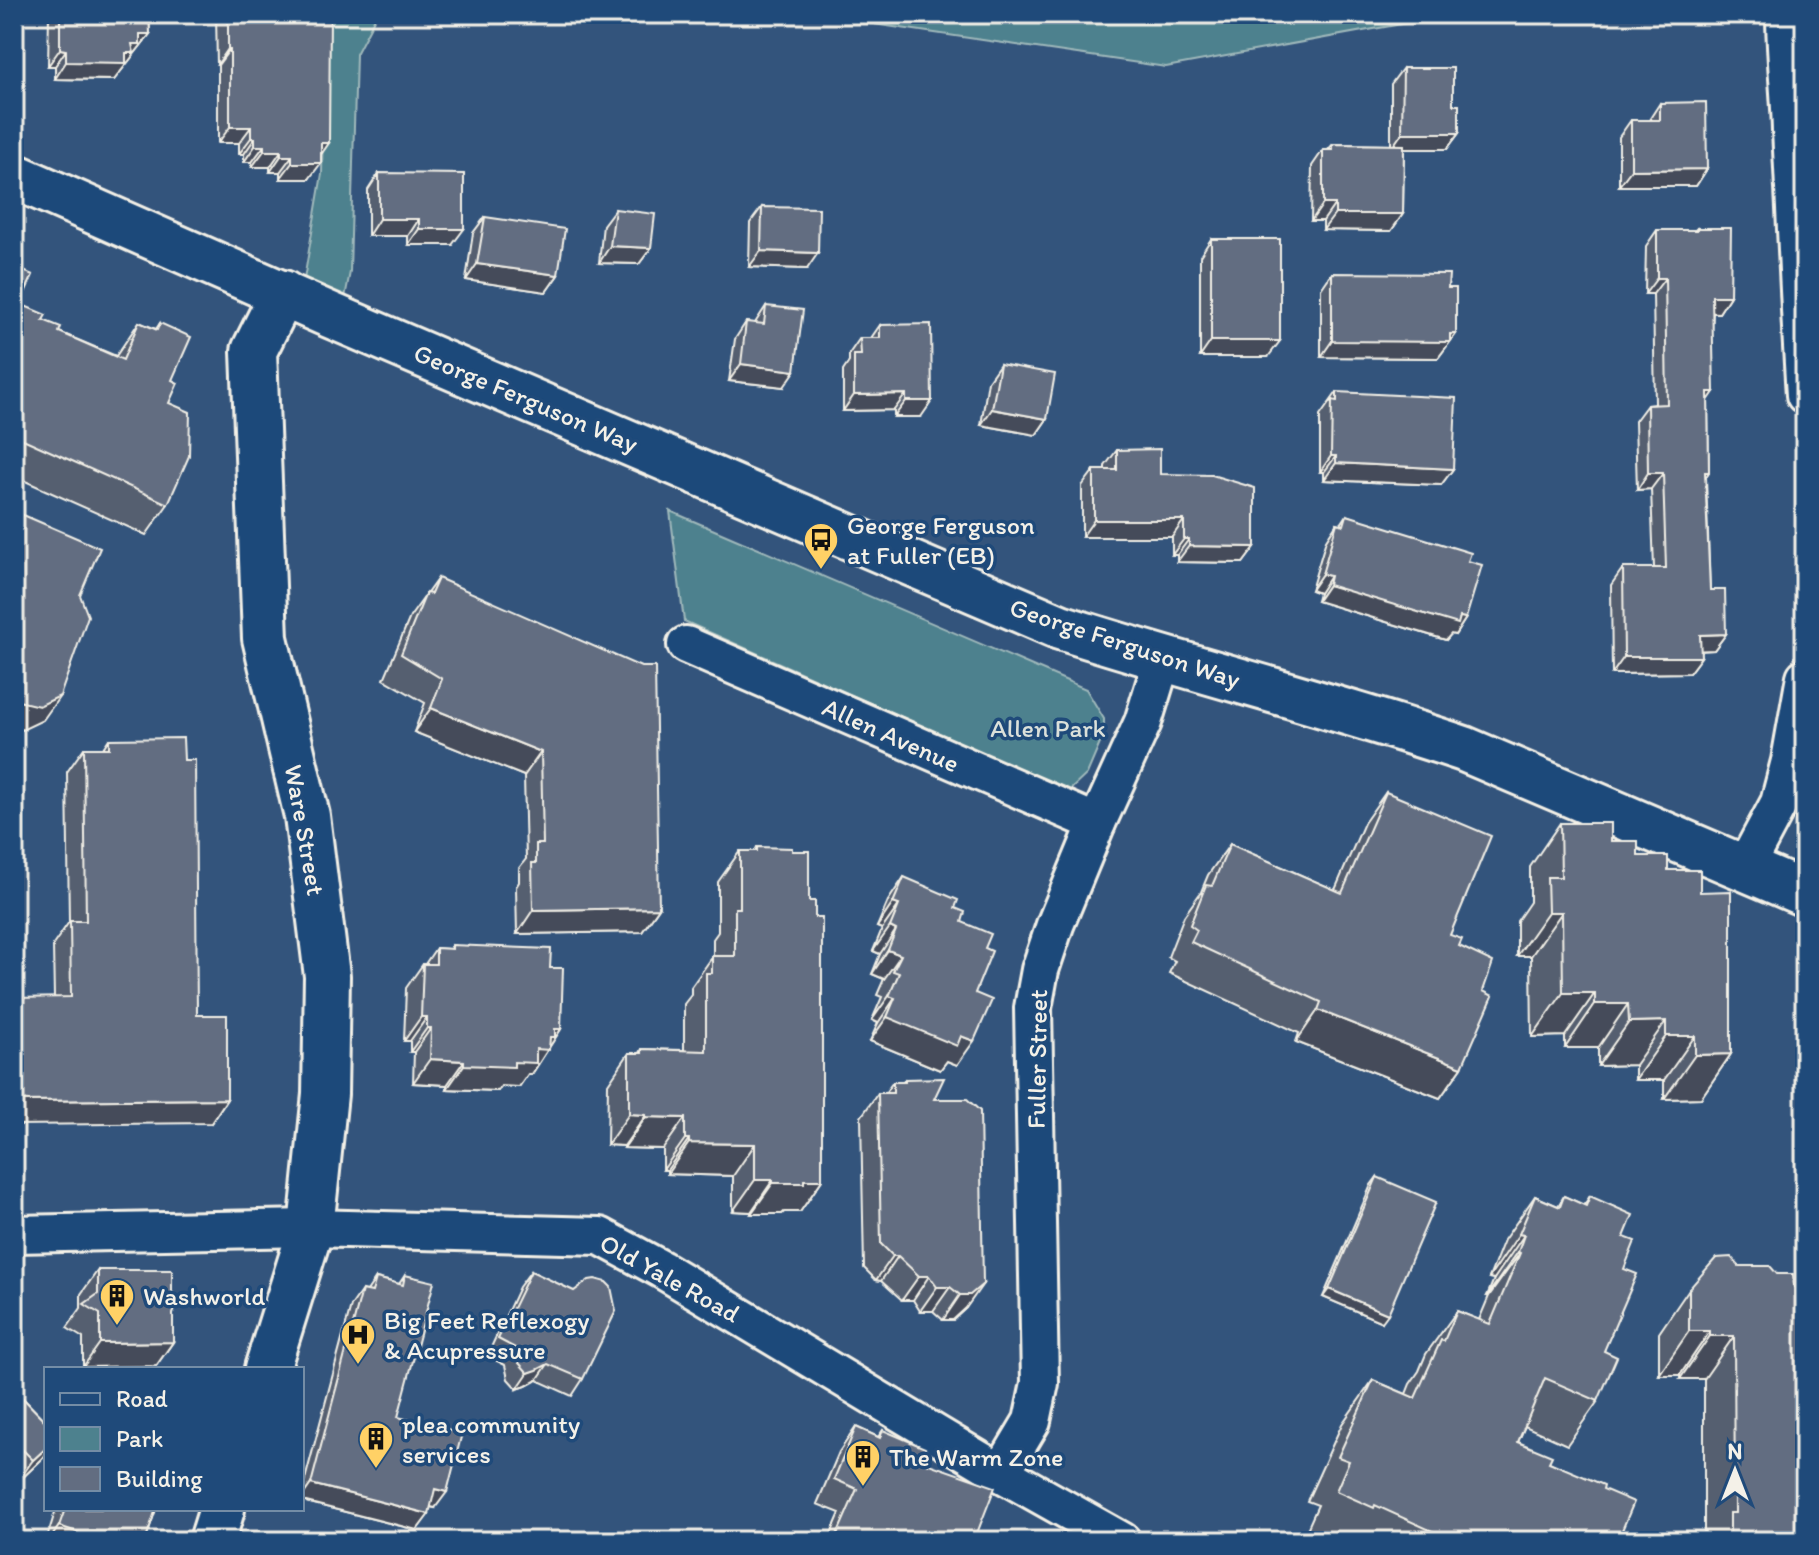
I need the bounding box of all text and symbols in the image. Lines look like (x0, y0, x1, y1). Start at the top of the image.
street label: George Ferguson Way (409, 336, 643, 460)
place label: George Ferguson at Fuller (EB) (847, 509, 1035, 571)
bus stop icon: George Ferguson at Fuller (EB) (802, 521, 840, 571)
street label: George Ferguson Way (1006, 591, 1244, 695)
street label: Allen Avenue (818, 691, 964, 779)
park label: Allen Park (990, 712, 1106, 744)
street label: Ware Street (278, 762, 332, 898)
street label: Fuller Street (1020, 989, 1054, 1129)
street label: Old Yale Road (594, 1226, 746, 1330)
building icon: Washworld (98, 1277, 136, 1327)
place label: Washworld (143, 1280, 265, 1312)
place label: Big Feet Reflexogy & Acupressure (384, 1304, 590, 1366)
hospital icon: Big Feet Reflexogy & Acupressure (339, 1316, 377, 1366)
legend (44, 1367, 304, 1511)
text: Road (116, 1384, 168, 1413)
place label: plea community services (402, 1408, 580, 1470)
building icon: plea community services (357, 1420, 395, 1470)
text: Park (116, 1424, 163, 1453)
north arrow (1695, 1431, 1775, 1511)
building icon: The Warm Zone (844, 1438, 882, 1488)
text: N (1728, 1438, 1742, 1465)
place label: The Warm Zone (889, 1441, 1064, 1473)
text: Building (116, 1464, 203, 1493)

